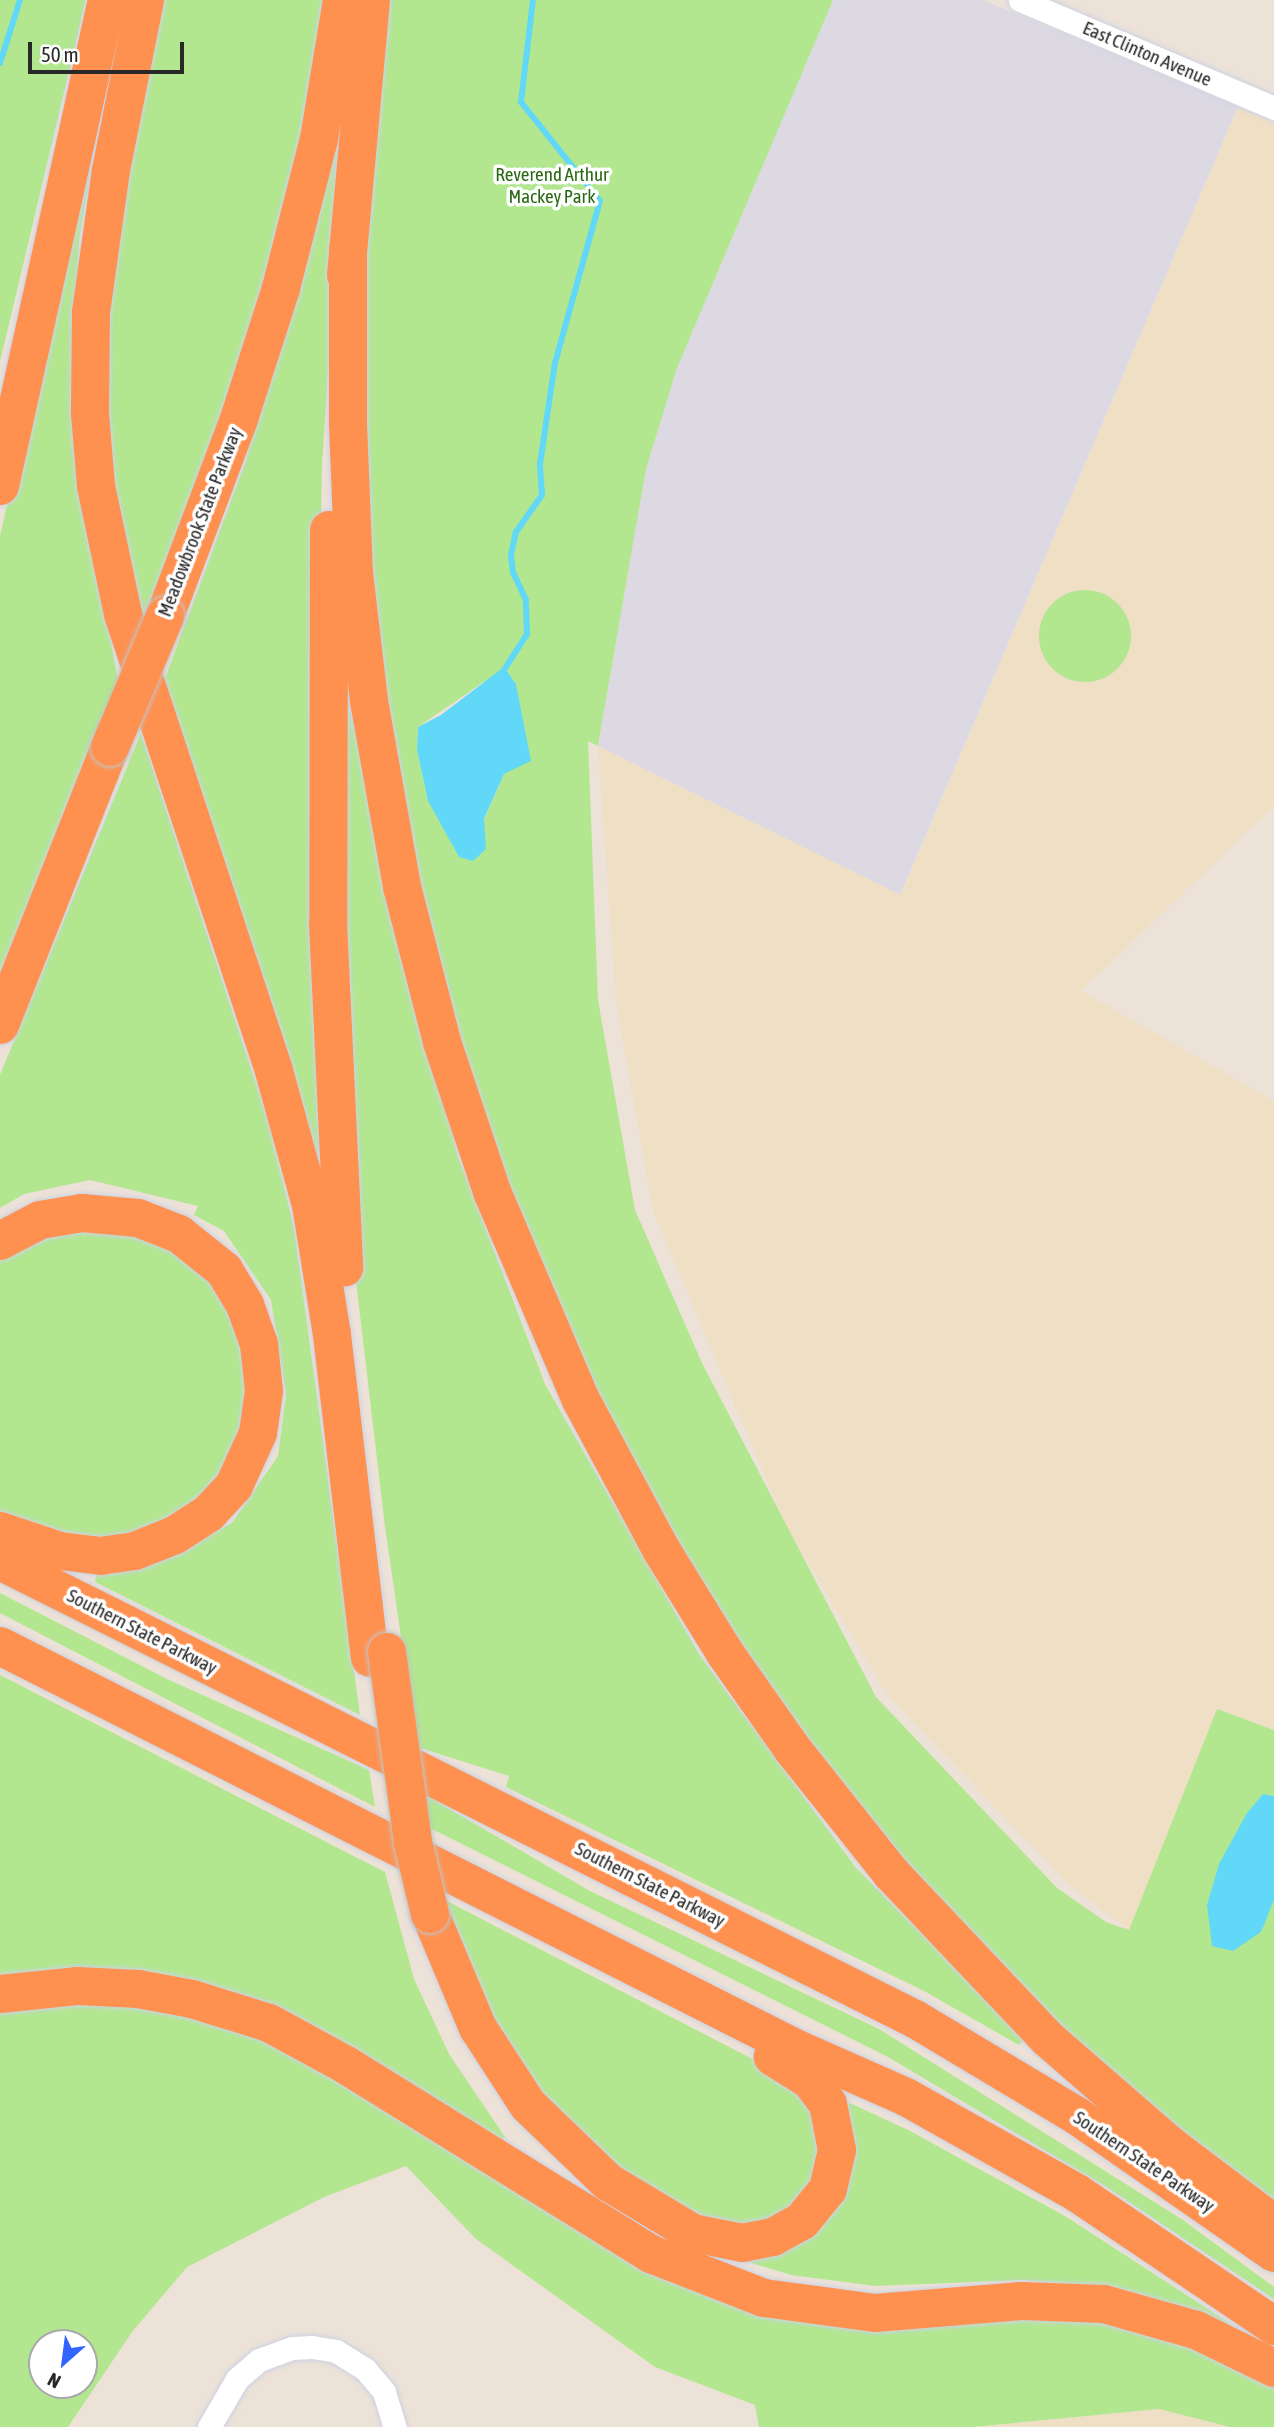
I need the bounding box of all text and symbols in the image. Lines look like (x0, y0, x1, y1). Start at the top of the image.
street label: East Clinton Avenue (1079, 17, 1215, 91)
scale bar (32, 28, 187, 72)
text: 50 m (41, 42, 79, 66)
park label: Reverend Arthur Mackey Park (495, 164, 609, 208)
street label: Meadowbrook State Parkway (153, 424, 247, 620)
street label: Southern State Parkway (63, 1584, 221, 1680)
street label: Southern State Parkway (571, 1837, 729, 1933)
street label: Southern State Parkway (1069, 2106, 1219, 2218)
north arrow (28, 2329, 98, 2399)
text: N (44, 2368, 64, 2393)

